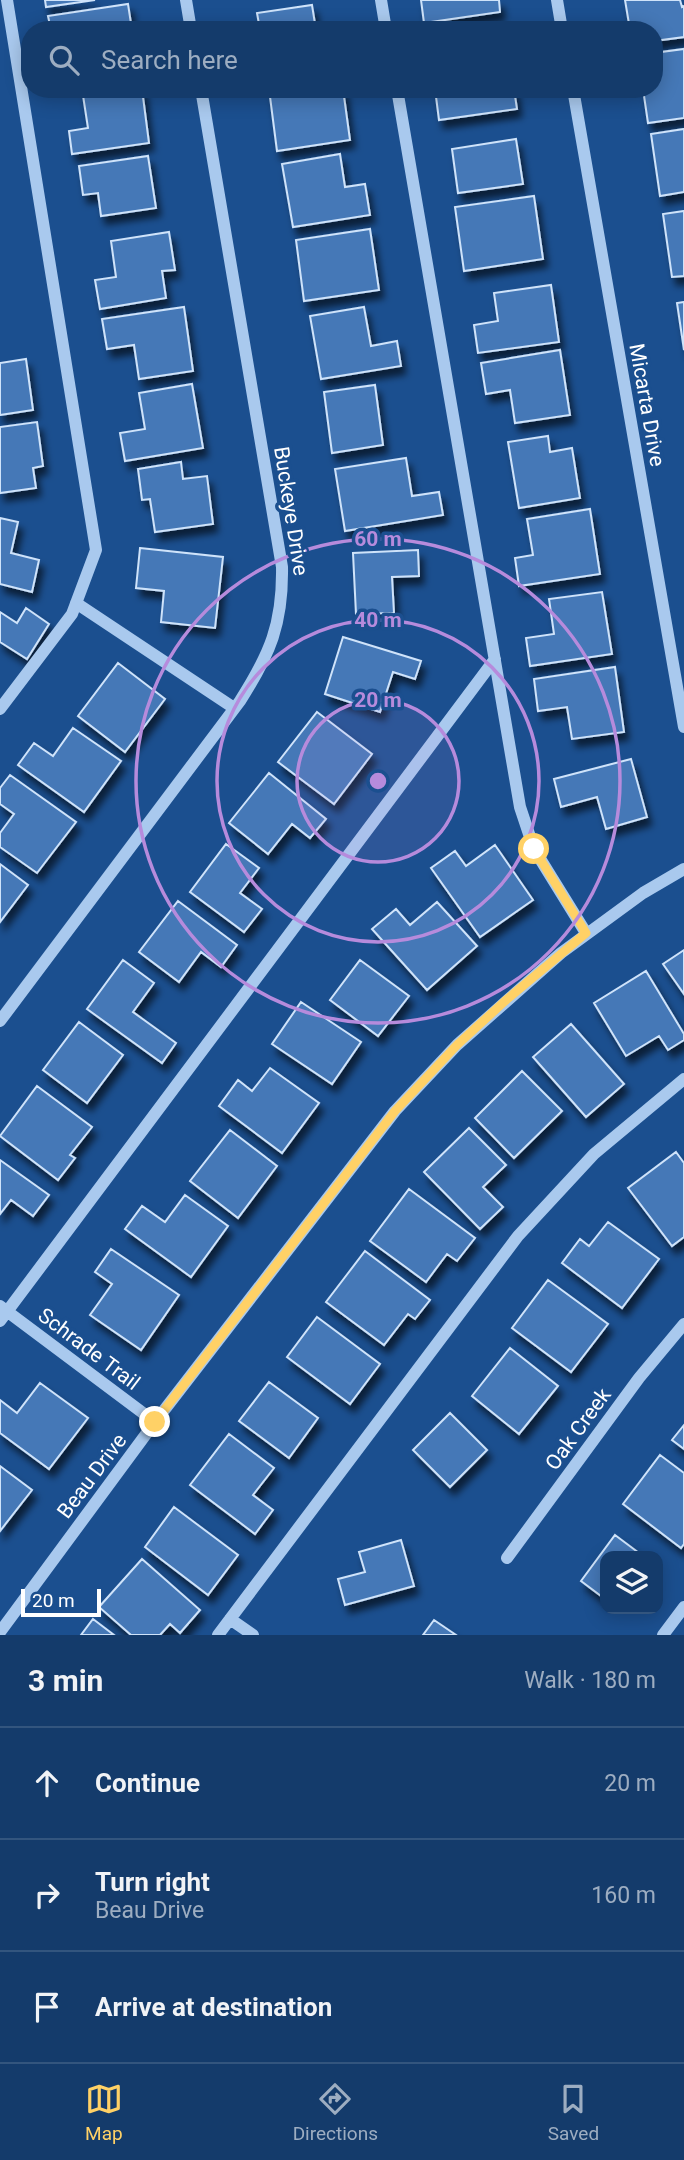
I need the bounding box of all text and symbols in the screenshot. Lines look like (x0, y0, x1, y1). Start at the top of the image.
search box (21, 21, 663, 98)
icon: search (45, 41, 83, 79)
text: Search here (101, 45, 238, 75)
street label: Micarta Drive (624, 342, 670, 468)
street label: Buckeye Drive (269, 445, 313, 577)
text: 60 m (354, 527, 402, 551)
text: 40 m (354, 608, 402, 632)
text: 20 m (354, 688, 402, 712)
centre of rings (366, 769, 390, 793)
route start (518, 833, 549, 864)
street label: Schrade Trail (33, 1303, 145, 1395)
street label: Oak Creek (540, 1383, 616, 1475)
route end (139, 1406, 170, 1437)
street label: Beau Drive (52, 1429, 132, 1523)
map controls (600, 1551, 663, 1614)
button: layers (600, 1551, 663, 1614)
scale bar (21, 1586, 102, 1618)
text: 20 m (32, 1589, 75, 1612)
text: 3 min (28, 1663, 103, 1698)
text: Walk · 180 m (524, 1667, 656, 1694)
icon: ahead (28, 1764, 66, 1802)
text: Continue (95, 1768, 200, 1798)
text: 20 m (604, 1770, 656, 1797)
text: Turn right (95, 1867, 210, 1897)
icon: right (28, 1876, 66, 1914)
text: 160 m (591, 1882, 656, 1909)
text: Beau Drive (95, 1897, 204, 1924)
icon: arrive (28, 1988, 66, 2026)
text: Arrive at destination (95, 1992, 332, 2022)
tab: Map (85, 2080, 123, 2145)
tab: Directions (293, 2080, 378, 2145)
tab: Saved (548, 2080, 599, 2145)

